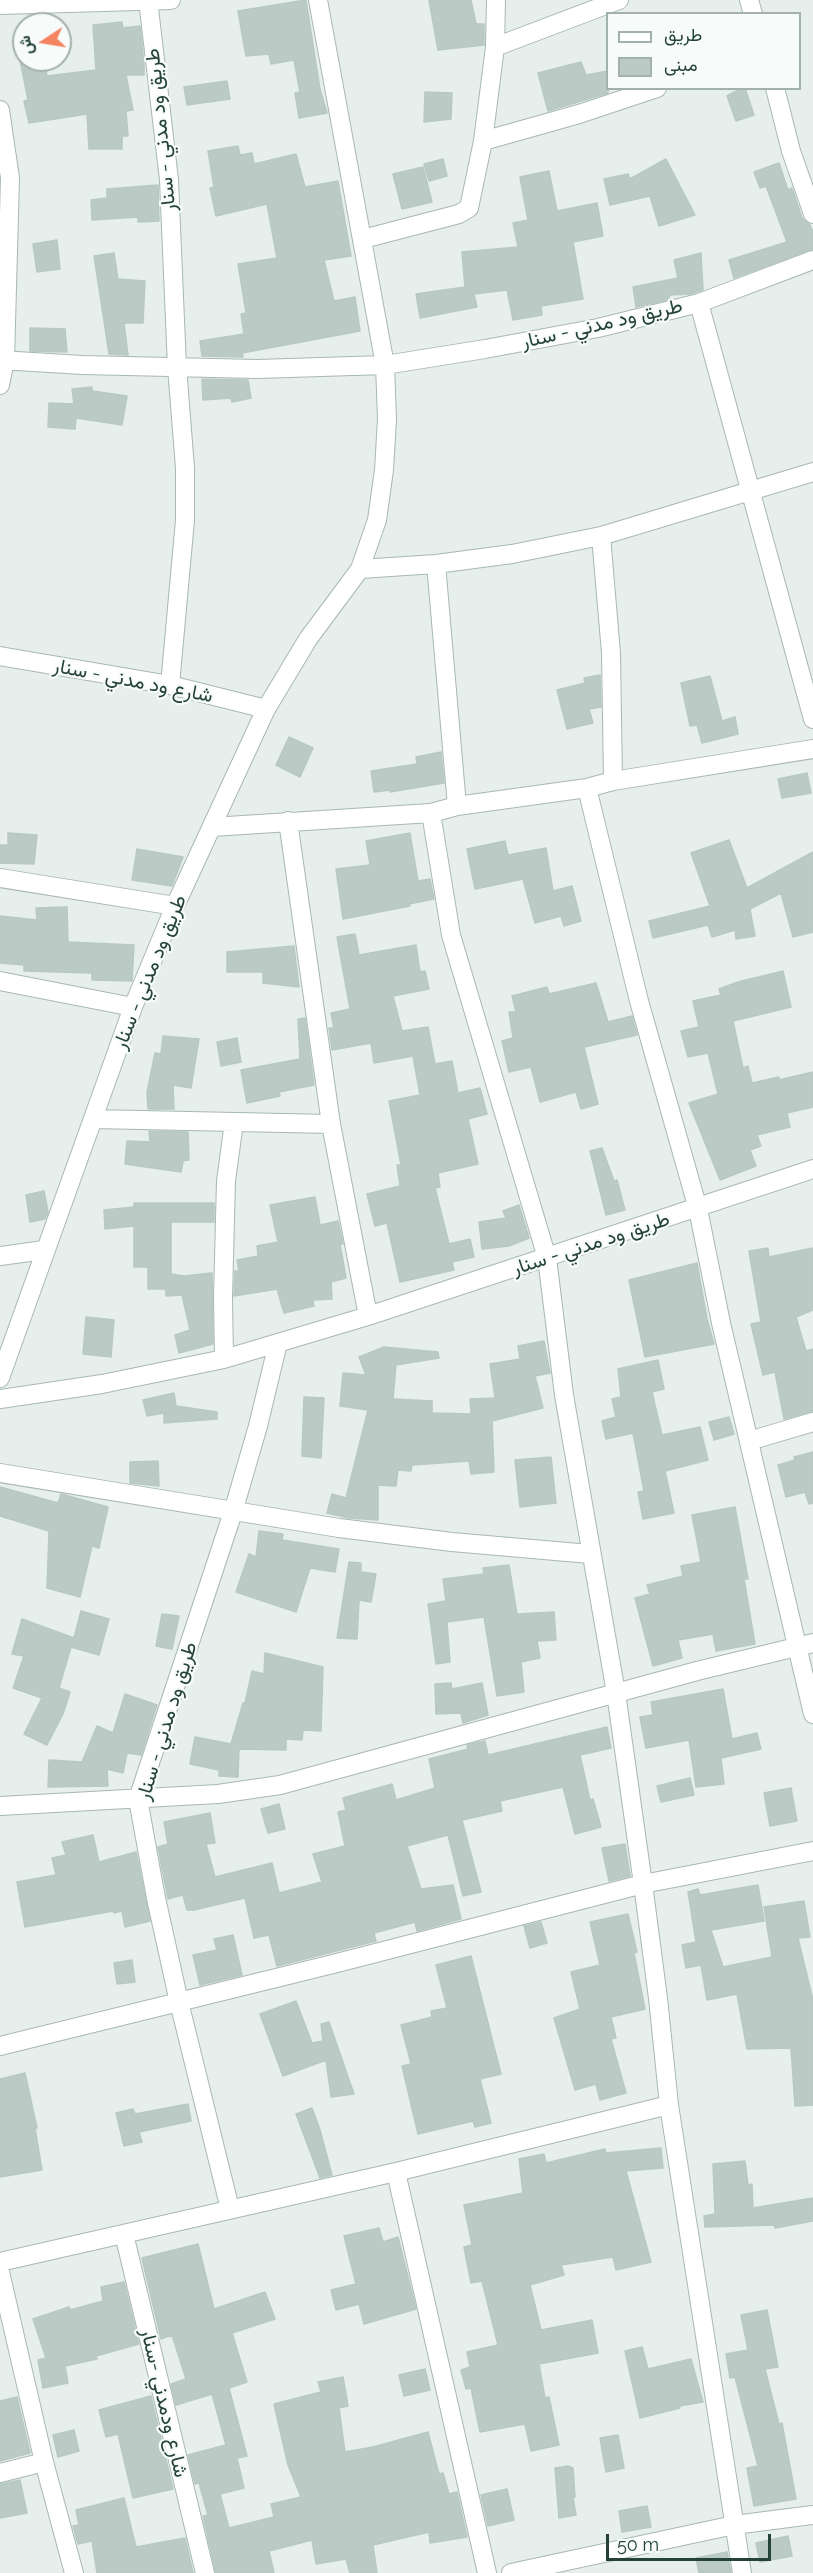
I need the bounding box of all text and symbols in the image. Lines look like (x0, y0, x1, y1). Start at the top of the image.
north arrow (12, 12, 72, 72)
legend (606, 12, 801, 90)
text: طريق (664, 24, 702, 45)
text: ش (15, 34, 37, 57)
street label: طريق ود مدني - سنار (140, 47, 182, 213)
text: مبنى (664, 54, 698, 75)
street label: طريق ود مدني - سنار (519, 294, 685, 354)
street label: شارع ود مدني - سنار (51, 654, 215, 708)
street label: طريق ود مدني - سنار (108, 891, 192, 1053)
street label: طريق ود مدني - سنار (509, 1207, 673, 1281)
street label: طريق ود مدني - سنار (132, 1639, 202, 1803)
street label: شارع ودمدني -سنار (135, 2326, 193, 2480)
scale bar (609, 2522, 774, 2560)
text: 50 m (617, 2534, 659, 2555)

